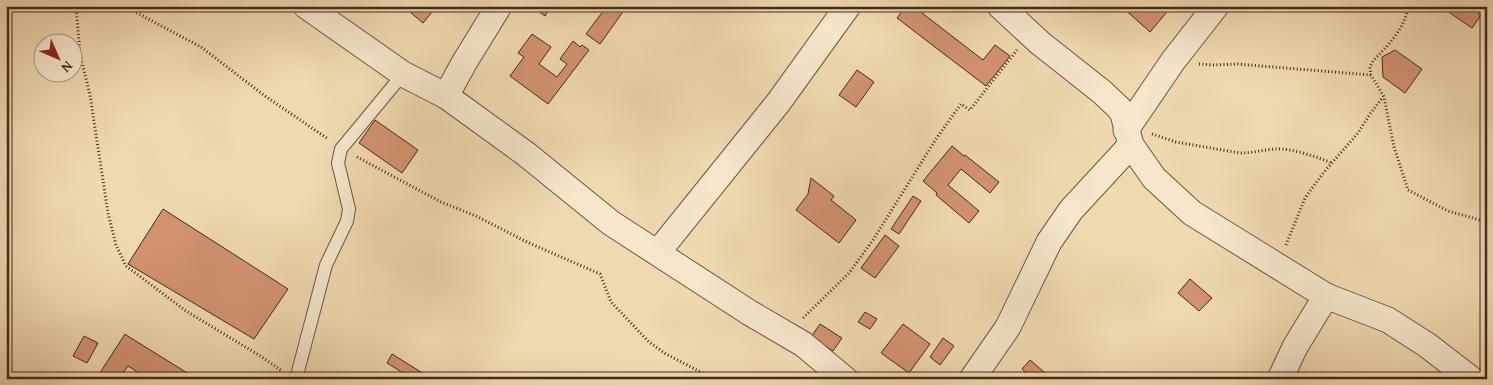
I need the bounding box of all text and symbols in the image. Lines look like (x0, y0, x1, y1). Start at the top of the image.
north arrow (32, 32, 82, 82)
text: N (56, 57, 78, 78)

